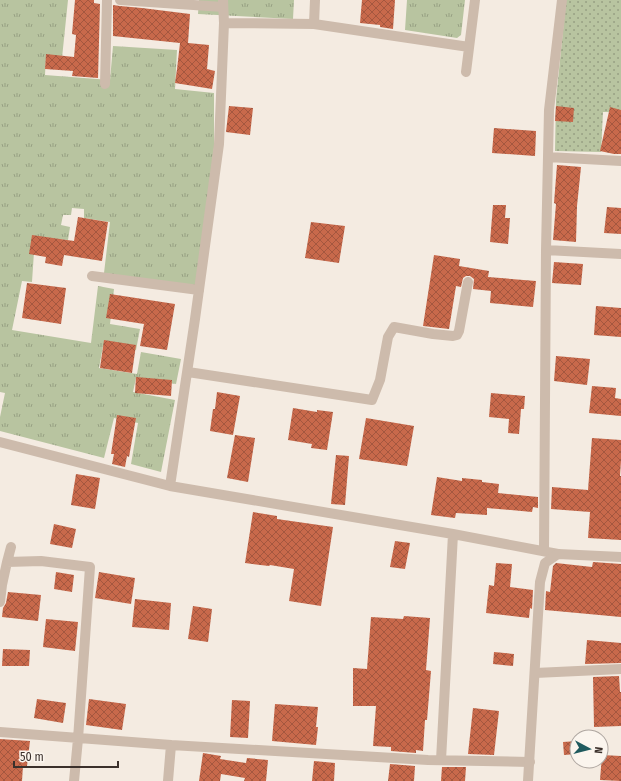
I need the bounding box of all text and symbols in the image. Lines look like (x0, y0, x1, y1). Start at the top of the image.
north arrow (569, 729, 609, 769)
scale bar (14, 743, 118, 769)
text: N (592, 746, 605, 754)
text: 50 m (20, 750, 44, 764)

